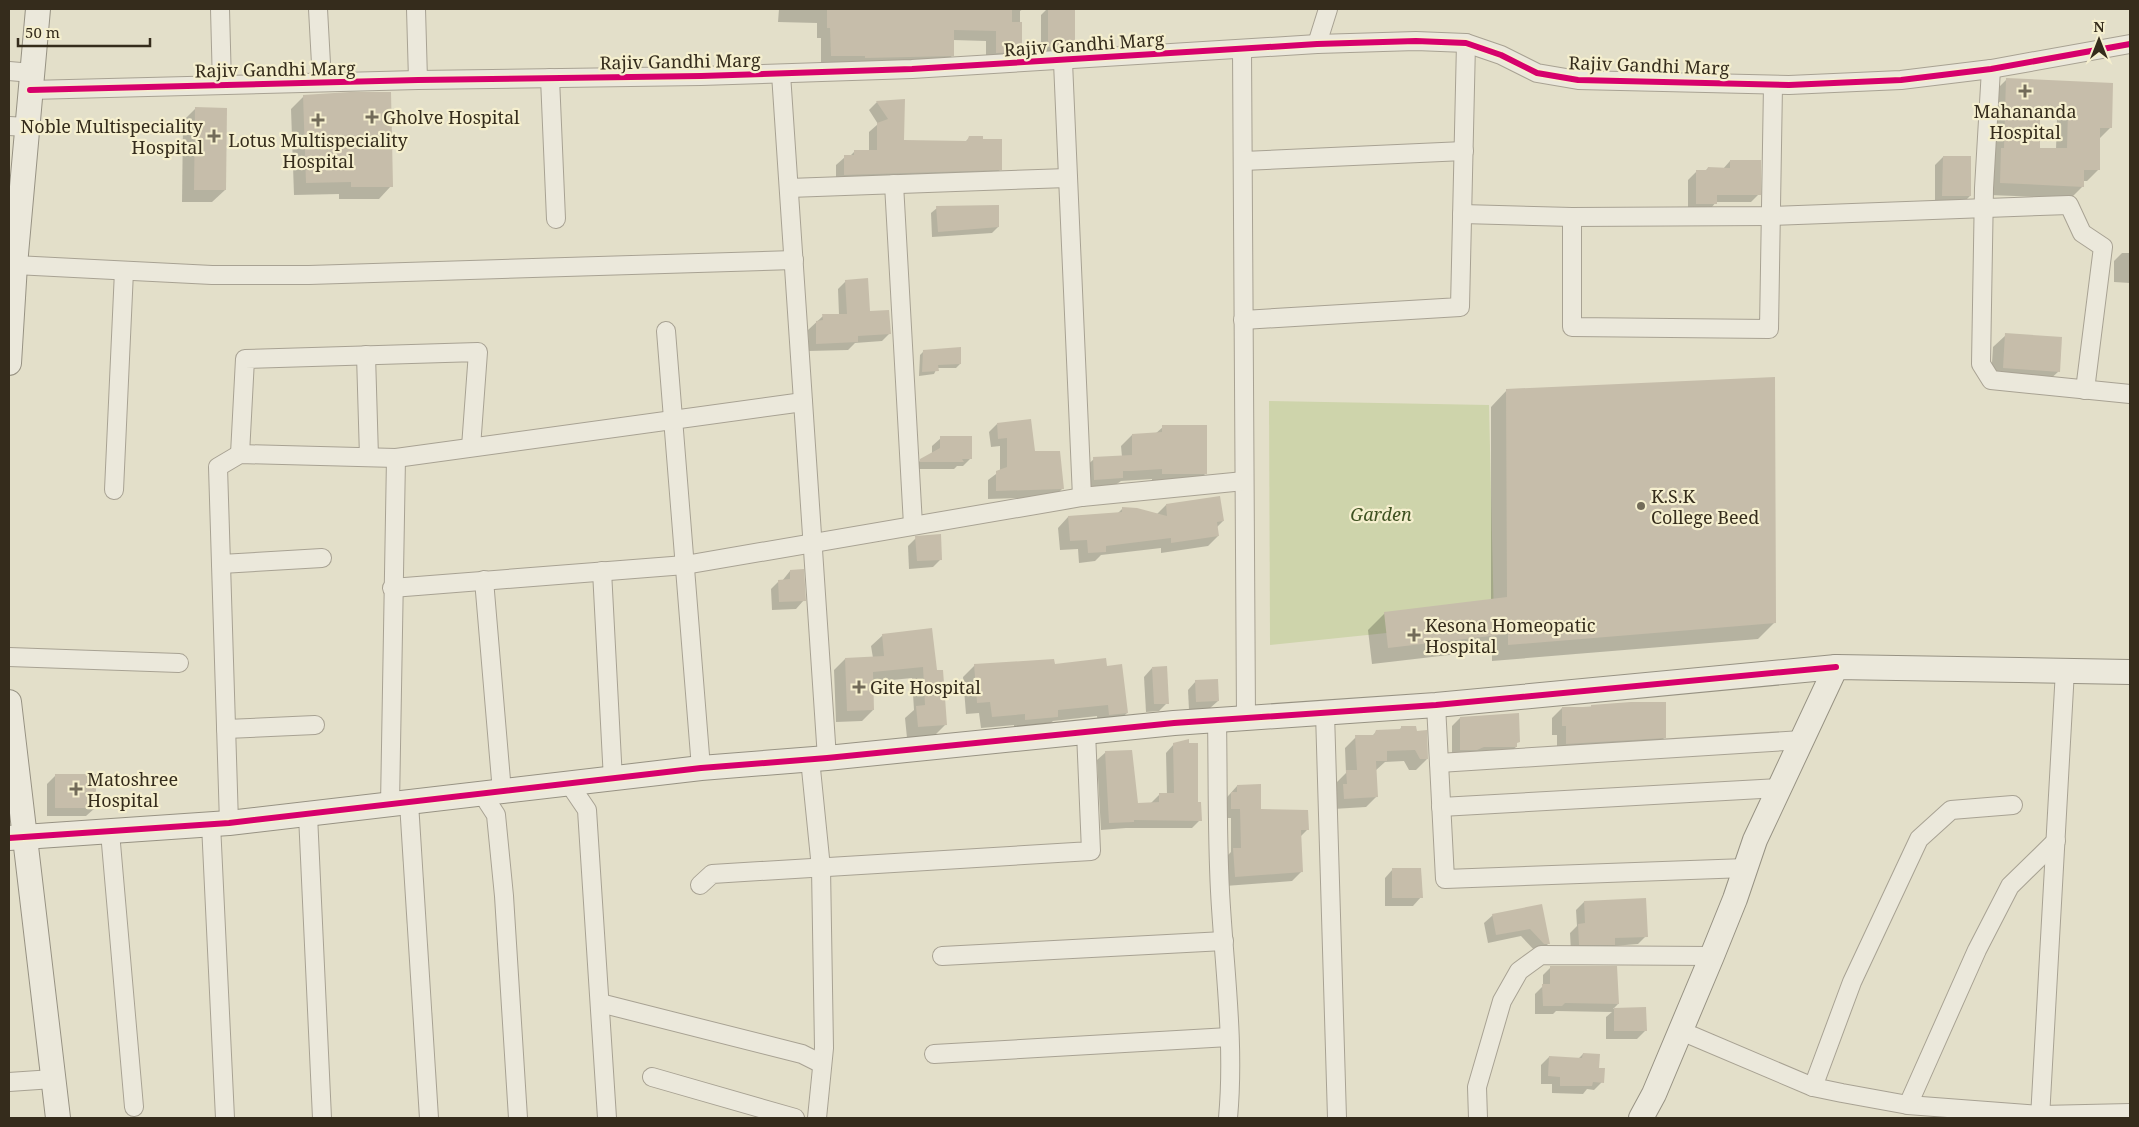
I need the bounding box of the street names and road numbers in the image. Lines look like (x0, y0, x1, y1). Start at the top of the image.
street label: Rajiv Gandhi Marg (1003, 26, 1165, 62)
street label: Rajiv Gandhi Marg (599, 48, 761, 74)
street label: Rajiv Gandhi Marg (1568, 50, 1730, 80)
street label: Rajiv Gandhi Marg (194, 56, 356, 82)

